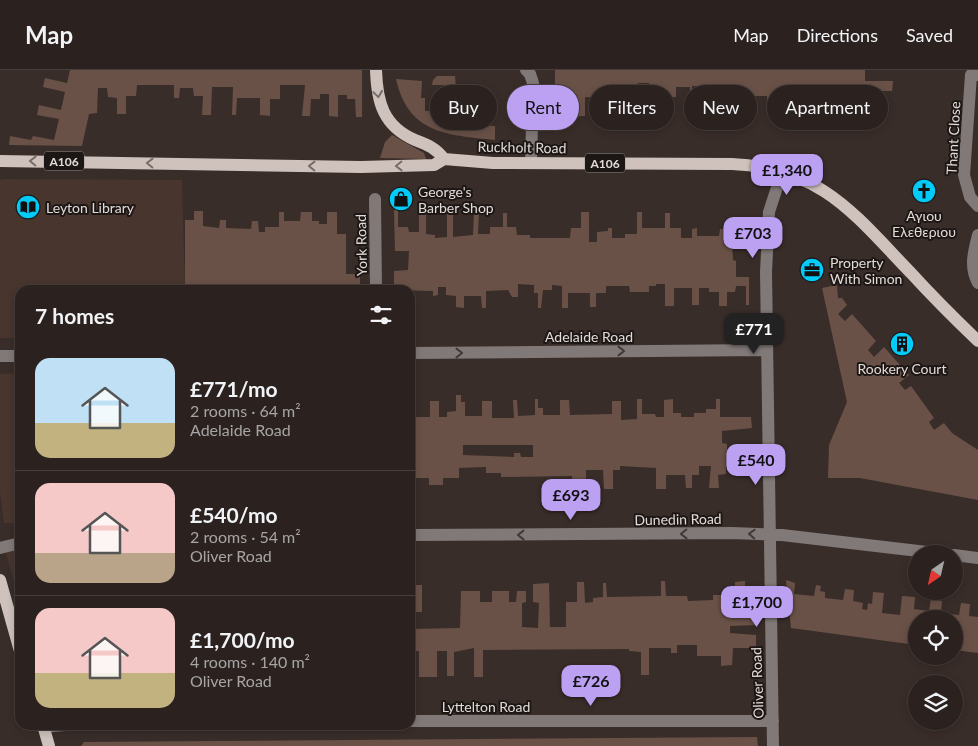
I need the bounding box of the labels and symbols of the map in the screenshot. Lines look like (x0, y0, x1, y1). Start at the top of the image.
one-way arrow (372, 90, 383, 98)
street label: Thant Close (943, 101, 963, 175)
street label: Ruckholt Road (477, 138, 567, 156)
road number: A106 (44, 152, 84, 170)
road number: A106 (585, 154, 625, 172)
pin: £1,340 (746, 154, 828, 196)
one-way arrow (29, 156, 36, 166)
one-way arrow (145, 157, 153, 168)
one-way arrow (308, 160, 316, 171)
one-way arrow (395, 161, 403, 171)
church icon: Αγιου Ελεθεριου (911, 178, 937, 204)
place label: George's Barber Shop (418, 183, 494, 216)
shop icon: George's Barber Shop (388, 186, 414, 212)
library icon: Leyton Library (15, 194, 41, 220)
place label: Leyton Library (46, 199, 135, 216)
place label: Αγιου Ελεθεριου (892, 207, 956, 240)
street label: York Road (352, 214, 370, 276)
pin: £703 (723, 216, 783, 259)
place label: Property With Simon (830, 254, 902, 287)
office icon: Property With Simon (799, 257, 825, 283)
pin: £771 (724, 312, 784, 355)
street label: Adelaide Road (545, 328, 633, 345)
building icon: Rookery Court (889, 331, 915, 357)
one-way arrow (618, 346, 625, 356)
one-way arrow (455, 347, 463, 358)
place label: Rookery Court (858, 360, 946, 377)
pin: £540 (726, 444, 786, 486)
pin: £693 (541, 478, 601, 521)
street label: Dunedin Road (634, 510, 722, 528)
one-way arrow (679, 529, 687, 539)
one-way arrow (747, 529, 755, 540)
one-way arrow (517, 530, 524, 540)
north arrow (908, 545, 962, 600)
pin: £1,700 (716, 586, 798, 628)
street label: Oliver Road (747, 647, 767, 719)
pin: £726 (561, 664, 621, 707)
street label: Lyttelton Road (442, 698, 530, 715)

